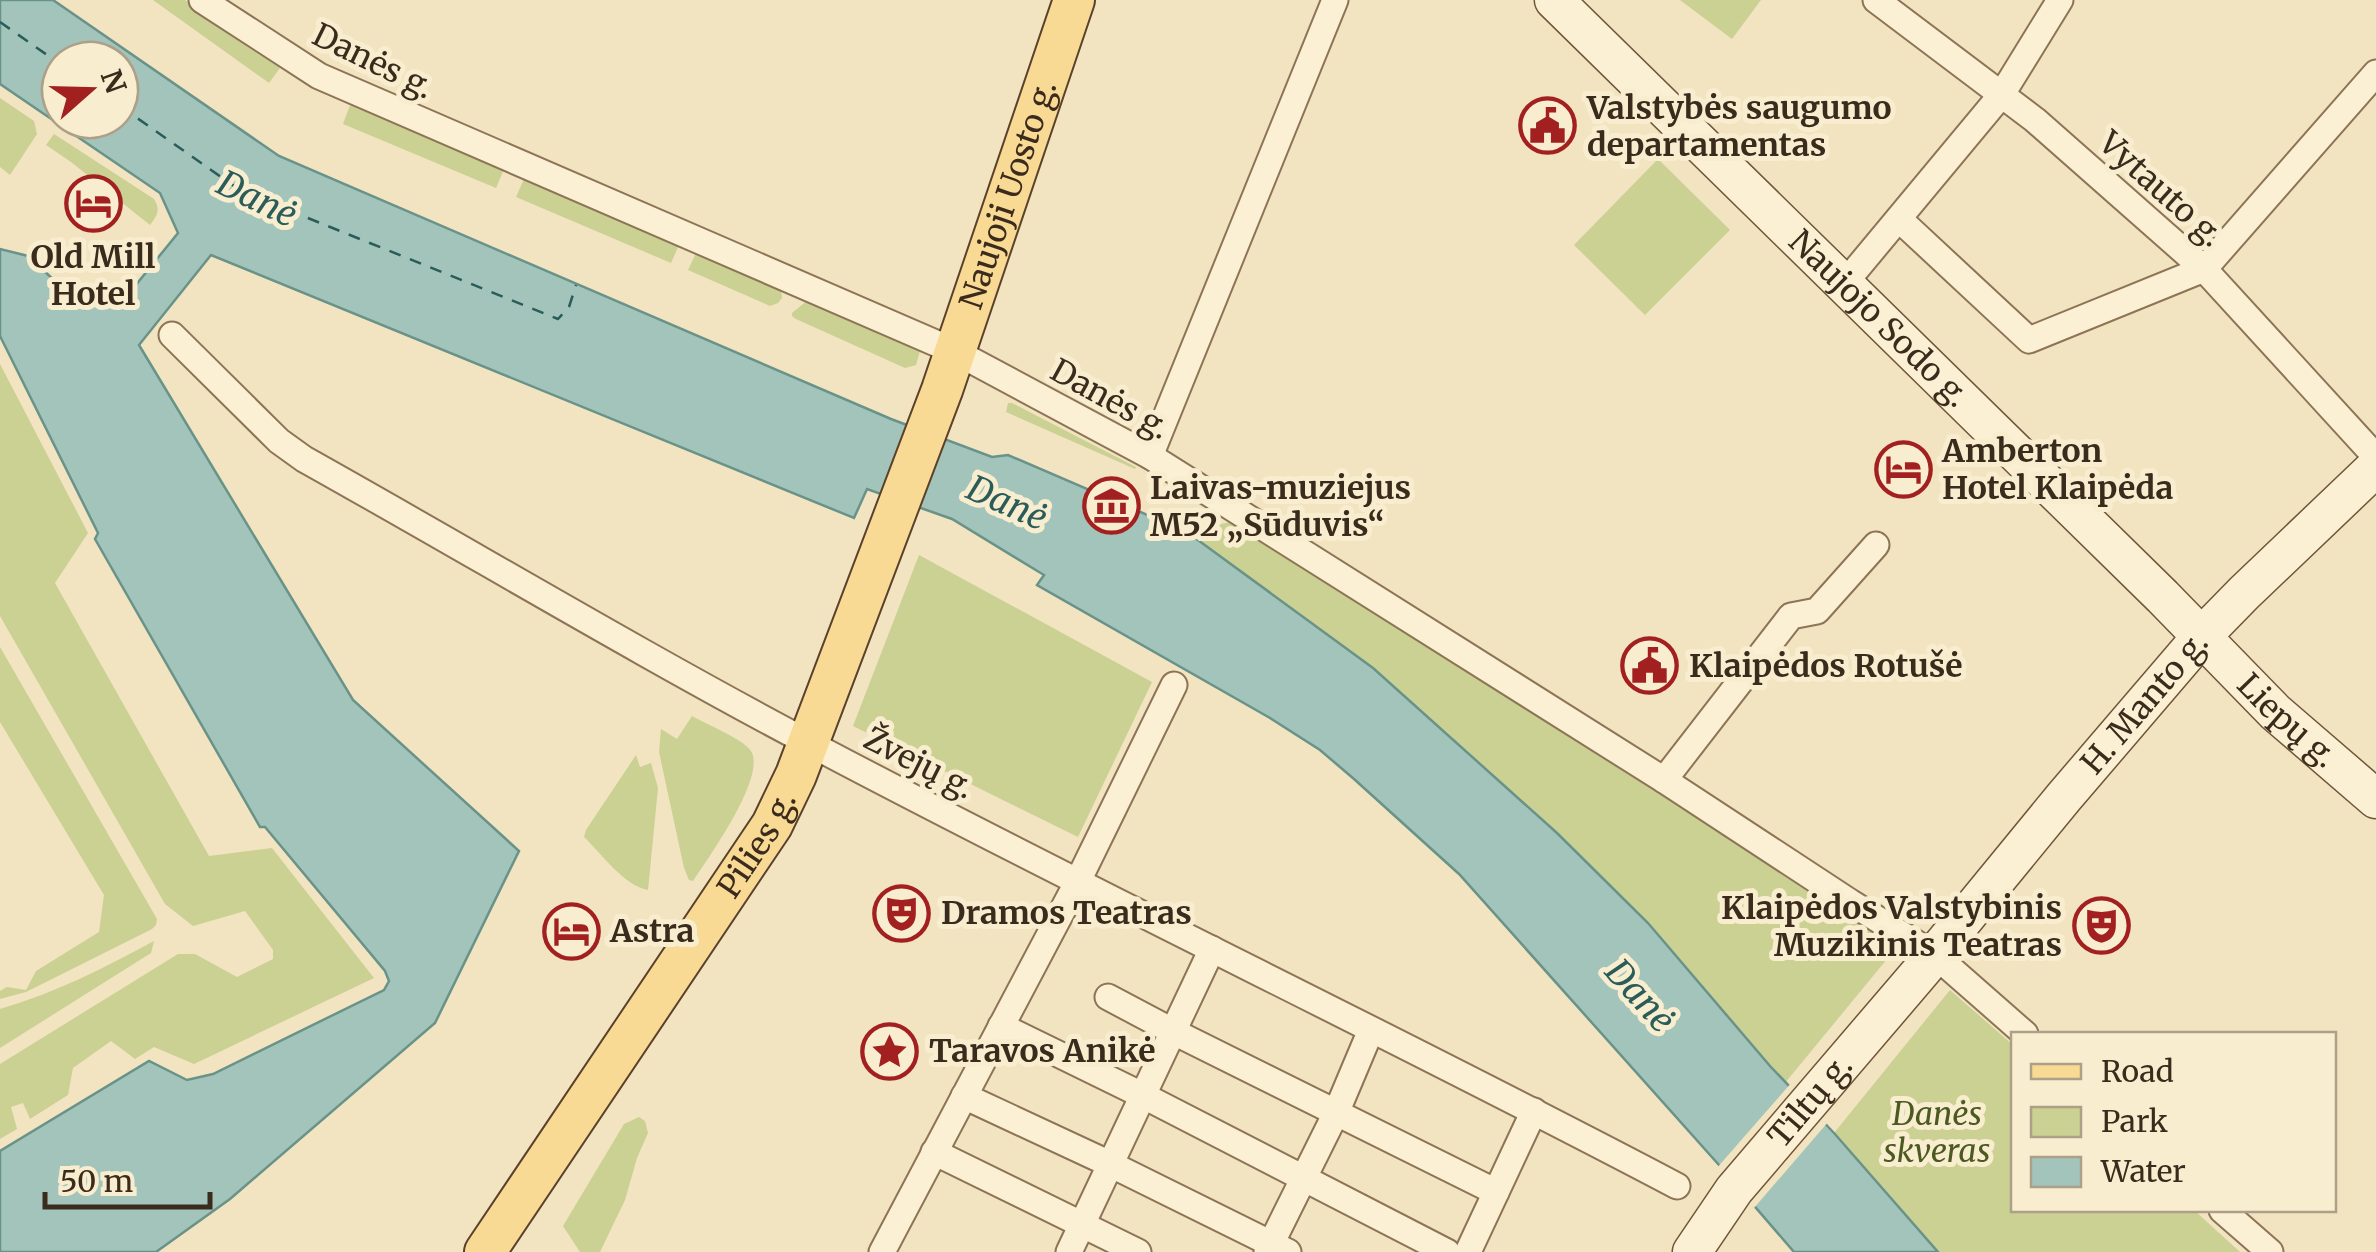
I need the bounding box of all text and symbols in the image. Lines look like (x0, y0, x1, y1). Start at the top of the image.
street label: Danės g. (306, 15, 440, 107)
north arrow (40, 40, 140, 140)
text: N (93, 65, 134, 98)
street label: Naujoji Uosto g. (951, 75, 1065, 314)
place label: Valstybės saugumo departamentas (1586, 88, 1892, 165)
public building icon: Valstybės saugumo departamentas (1518, 96, 1578, 156)
street label: Vytauto g. (2090, 122, 2231, 255)
water label: Danė (209, 160, 304, 237)
hotel icon: Old Mill Hotel (63, 173, 123, 233)
street label: Naujojo Sodo g. (1781, 222, 1977, 416)
place label: Old Mill Hotel (30, 237, 156, 314)
street label: Danės g. (1044, 350, 1176, 448)
place label: Amberton Hotel Klaipėda (1941, 431, 2173, 508)
hotel icon: Amberton Hotel Klaipėda (1873, 439, 1933, 499)
water label: Danė (959, 466, 1054, 540)
place label: Laivas-muziejus M52 „Sūduvis“ (1150, 468, 1411, 545)
museum icon: Laivas-muziejus M52 „Sūduvis“ (1081, 476, 1141, 536)
street label: H. Manto g. (2072, 623, 2217, 782)
public building icon: Klaipėdos Rotušė (1620, 636, 1680, 696)
place label: Klaipėdos Rotušė (1689, 646, 1963, 686)
street label: Liepų g. (2229, 665, 2345, 776)
street label: Žvejų g. (857, 718, 981, 808)
street label: Pilies g. (709, 785, 805, 906)
theatre icon: Dramos Teatras (872, 883, 932, 943)
place label: Klaipėdos Valstybinis Muzikinis Teatras (1721, 888, 2062, 965)
place label: Dramos Teatras (941, 893, 1192, 933)
theatre icon: Klaipėdos Valstybinis Muzikinis Teatras (2071, 896, 2131, 956)
hotel icon: Astra (541, 901, 601, 961)
place label: Astra (609, 911, 695, 951)
water label: Danė (1595, 949, 1684, 1042)
place icon: Taravos Anikė (860, 1021, 920, 1081)
place label: Taravos Anikė (929, 1031, 1155, 1071)
legend (2011, 1032, 2336, 1212)
street label: Tiltų g. (1759, 1046, 1861, 1156)
text: Road (2101, 1052, 2174, 1090)
park label: Danės skveras (1884, 1094, 1990, 1171)
text: Park (2101, 1102, 2168, 1140)
scale bar (45, 1147, 210, 1209)
text: Water (2100, 1152, 2186, 1190)
text: 50 m (60, 1162, 133, 1200)

